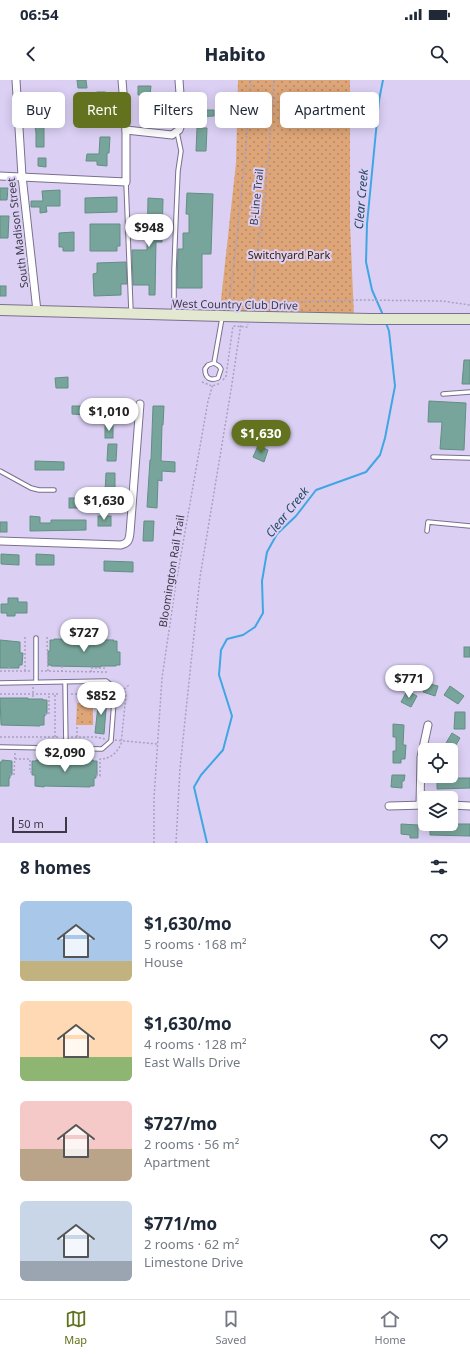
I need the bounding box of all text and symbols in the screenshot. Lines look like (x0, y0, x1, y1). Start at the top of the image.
text: 06:54 (20, 4, 59, 24)
text: Habito (204, 42, 266, 66)
icon: back (20, 43, 42, 65)
icon: search (428, 43, 450, 65)
chip: Buy (12, 92, 65, 128)
chip: Rent (73, 92, 131, 128)
chip: Filters (139, 92, 207, 128)
chip: New (215, 92, 272, 128)
chip: Apartment (280, 92, 379, 128)
water label: Clear Creek (350, 167, 372, 230)
street label: B-Line Trail (246, 168, 266, 226)
street label: South Madison Street (3, 177, 31, 289)
pin: $948 (125, 214, 173, 248)
text: $948 (134, 218, 164, 236)
park label: Switchyard Park (248, 247, 330, 262)
street label: West Country Club Drive (172, 295, 298, 313)
pin: $1,010 (76, 398, 142, 432)
text: $1,010 (89, 402, 129, 420)
pin: $1,630 (228, 420, 294, 454)
text: $1,630 (241, 424, 281, 442)
water label: Clear Creek (261, 482, 313, 541)
pin: $1,630 (71, 487, 137, 521)
text: $1,630 (84, 491, 124, 509)
street label: Bloomington Rail Trail (155, 514, 187, 628)
pin: $727 (60, 619, 108, 653)
text: $727 (69, 623, 99, 641)
pin: $771 (385, 665, 433, 699)
text: $771 (394, 669, 424, 687)
pin: $852 (77, 682, 125, 716)
text: $852 (86, 686, 116, 704)
pin: $2,090 (32, 739, 98, 773)
text: $2,090 (45, 743, 85, 761)
map controls (418, 743, 458, 831)
button: locate (418, 743, 458, 783)
button: layers (418, 791, 458, 831)
scale bar (12, 815, 67, 834)
text: 50 m (18, 816, 44, 831)
text: 8 homes (20, 856, 91, 879)
icon: filters (428, 856, 450, 878)
text: $1,630/mo (144, 912, 232, 935)
icon: home (52, 917, 100, 965)
icon: heart (428, 930, 450, 952)
text: 5 rooms · 168 m² (144, 935, 247, 953)
text: House (144, 953, 183, 971)
text: $1,630/mo (144, 1012, 232, 1035)
icon: home (52, 1017, 100, 1065)
icon: heart (428, 1030, 450, 1052)
text: 4 rooms · 128 m² (144, 1035, 247, 1053)
text: East Walls Drive (144, 1053, 240, 1071)
text: $727/mo (144, 1112, 217, 1135)
icon: home (52, 1117, 100, 1165)
icon: heart (428, 1130, 450, 1152)
text: 2 rooms · 56 m² (144, 1135, 239, 1153)
text: Apartment (144, 1153, 210, 1171)
text: $771/mo (144, 1212, 217, 1235)
icon: home (52, 1217, 100, 1265)
icon: heart (428, 1230, 450, 1252)
text: 2 rooms · 62 m² (144, 1235, 239, 1253)
text: Limestone Drive (144, 1253, 243, 1271)
tab: Map (64, 1308, 87, 1347)
tab: Saved (215, 1308, 246, 1347)
tab: Home (375, 1308, 406, 1347)

